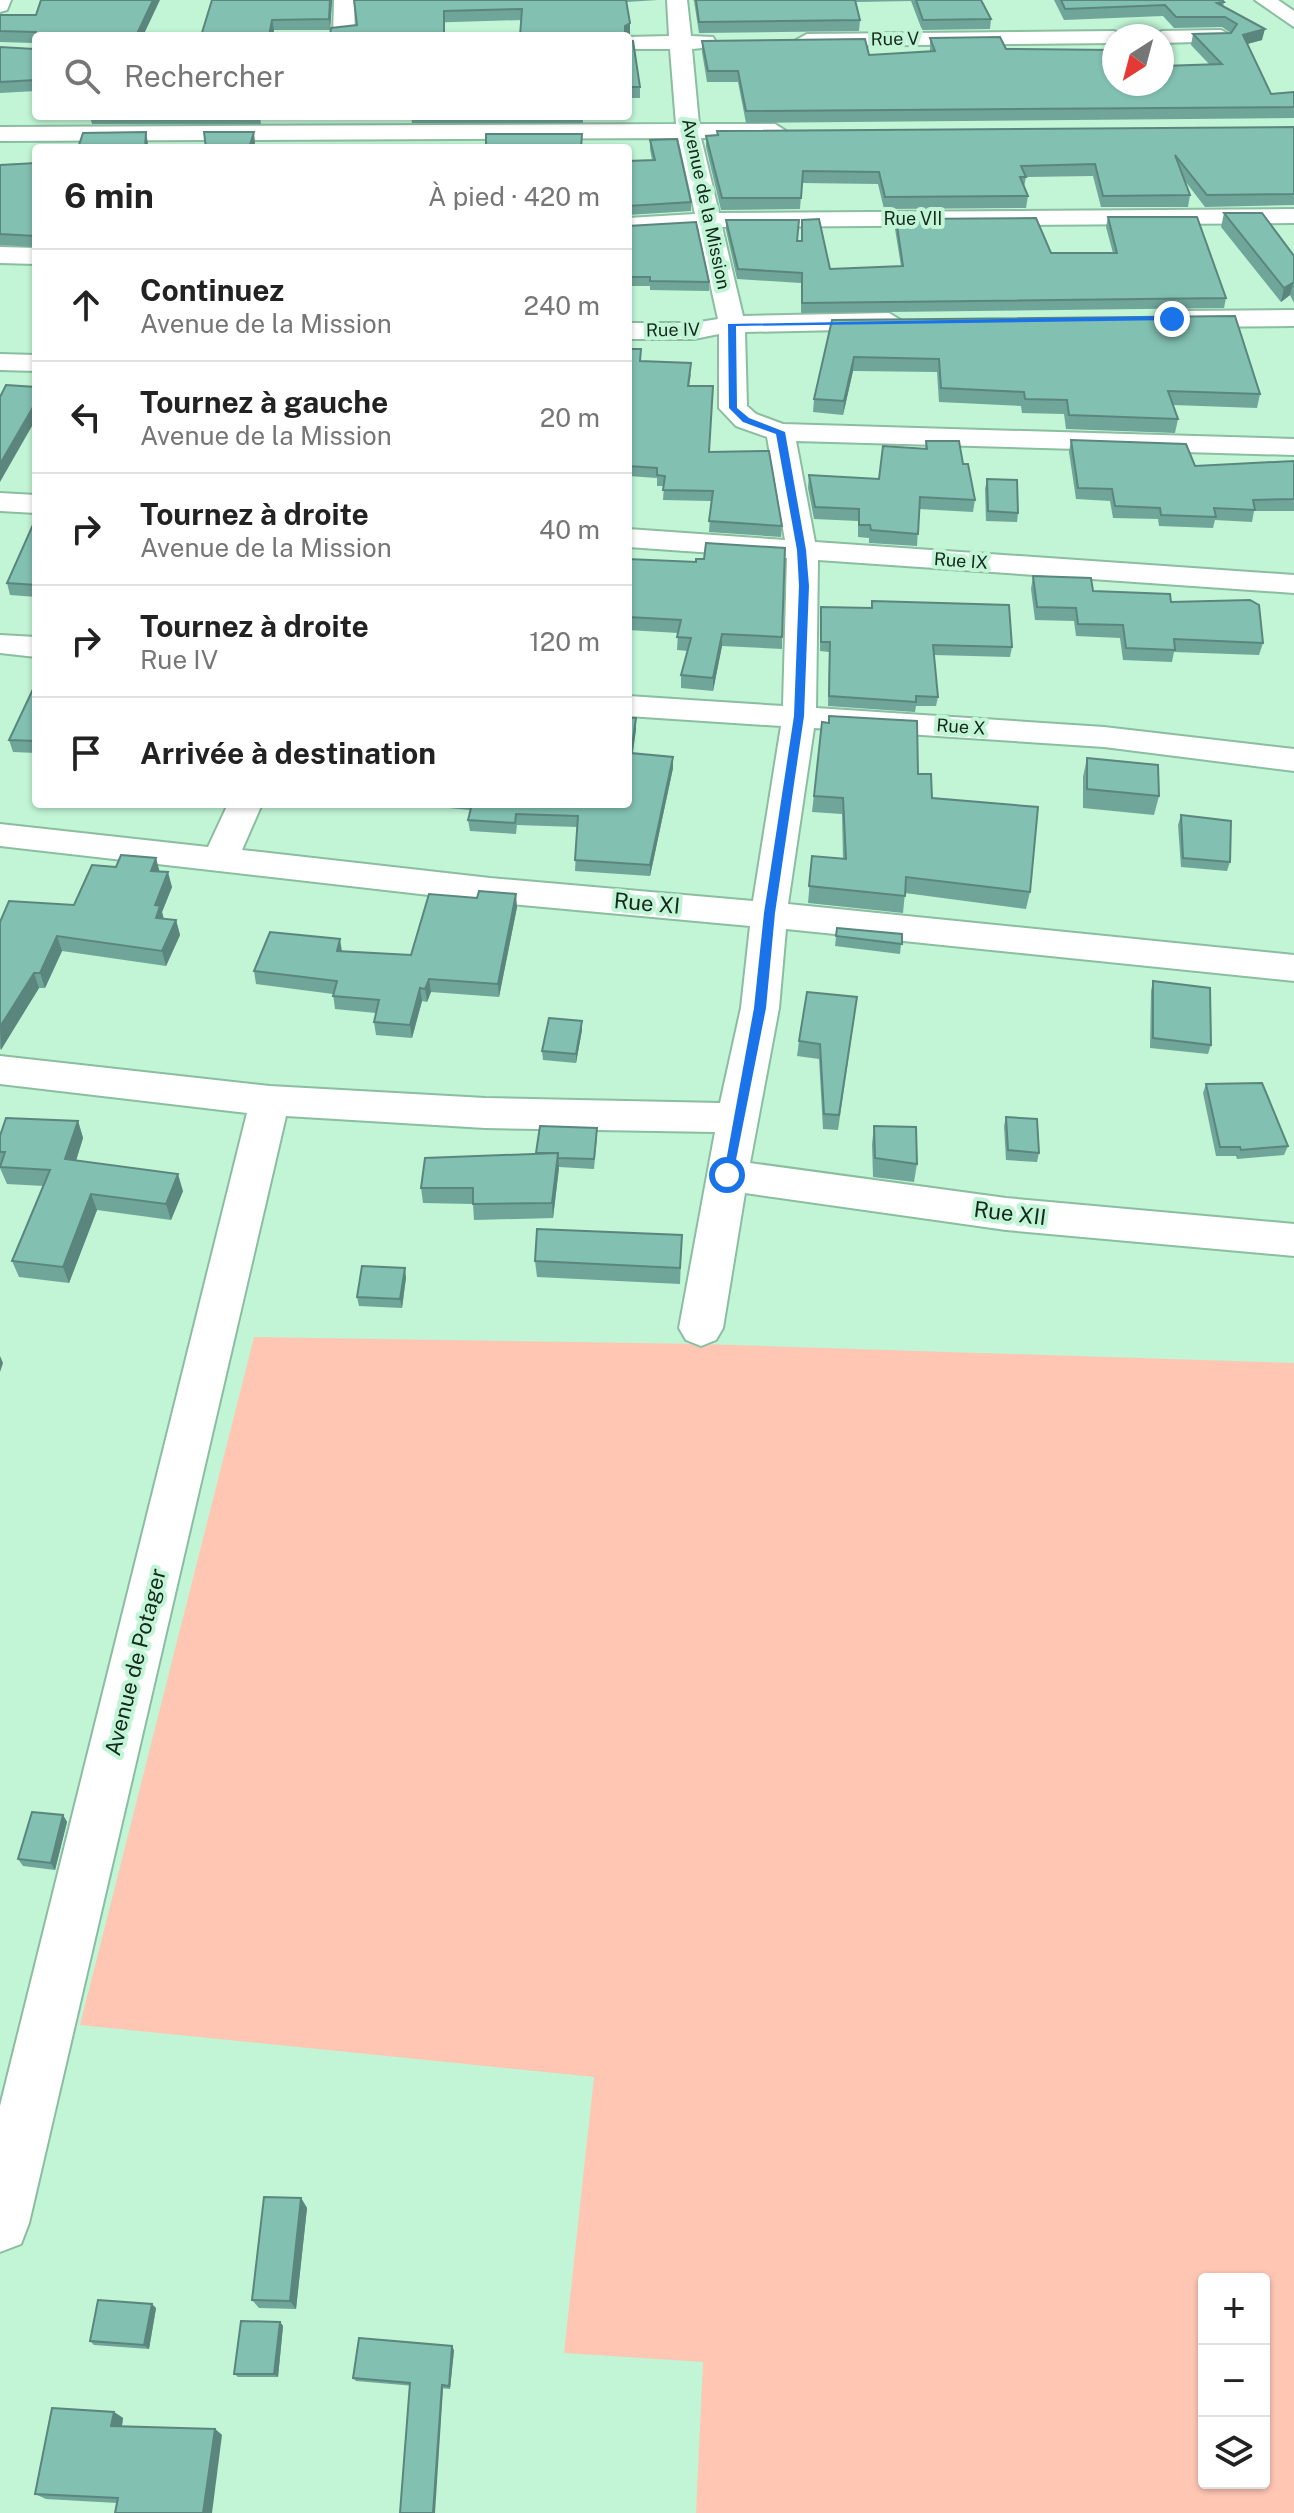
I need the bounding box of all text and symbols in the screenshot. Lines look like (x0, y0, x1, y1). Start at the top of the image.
north arrow (1102, 24, 1174, 96)
street label: Rue V (870, 28, 919, 49)
search box (32, 32, 632, 120)
icon: search (60, 54, 104, 98)
text: Rechercher (124, 58, 285, 94)
street label: Avenue de la Mission (678, 116, 735, 291)
text: 6 min (64, 176, 154, 216)
text: À pied · 420 m (428, 181, 600, 212)
street label: Rue VII (884, 208, 942, 229)
text: Continuez (140, 272, 284, 308)
icon: ahead (64, 283, 108, 327)
text: 240 m (523, 290, 600, 321)
route end (1154, 301, 1190, 337)
text: Avenue de la Mission (140, 308, 392, 339)
street label: Rue IV (646, 319, 700, 340)
text: Tournez à gauche (140, 384, 388, 420)
icon: left (64, 395, 108, 439)
text: 20 m (540, 402, 600, 433)
text: Avenue de la Mission (140, 420, 392, 451)
text: Tournez à droite (140, 496, 369, 532)
icon: right (64, 507, 108, 551)
text: 40 m (539, 514, 600, 545)
text: Avenue de la Mission (140, 532, 392, 563)
street label: Rue IX (933, 548, 989, 573)
text: Tournez à droite (140, 608, 369, 644)
icon: right (64, 619, 108, 663)
text: 120 m (529, 626, 600, 657)
text: Rue IV (140, 644, 218, 675)
street label: Rue X (936, 714, 986, 739)
icon: arrive (64, 731, 108, 775)
text: Arrivée à destination (140, 735, 436, 771)
street label: Rue XI (613, 887, 681, 919)
route start (709, 1157, 745, 1193)
street label: Rue XII (972, 1196, 1048, 1230)
street label: Avenue de Potager (99, 1566, 171, 1758)
map controls (1198, 2273, 1270, 2489)
button: + (1198, 2273, 1270, 2345)
button: − (1198, 2345, 1270, 2417)
button: layers (1198, 2417, 1270, 2489)

